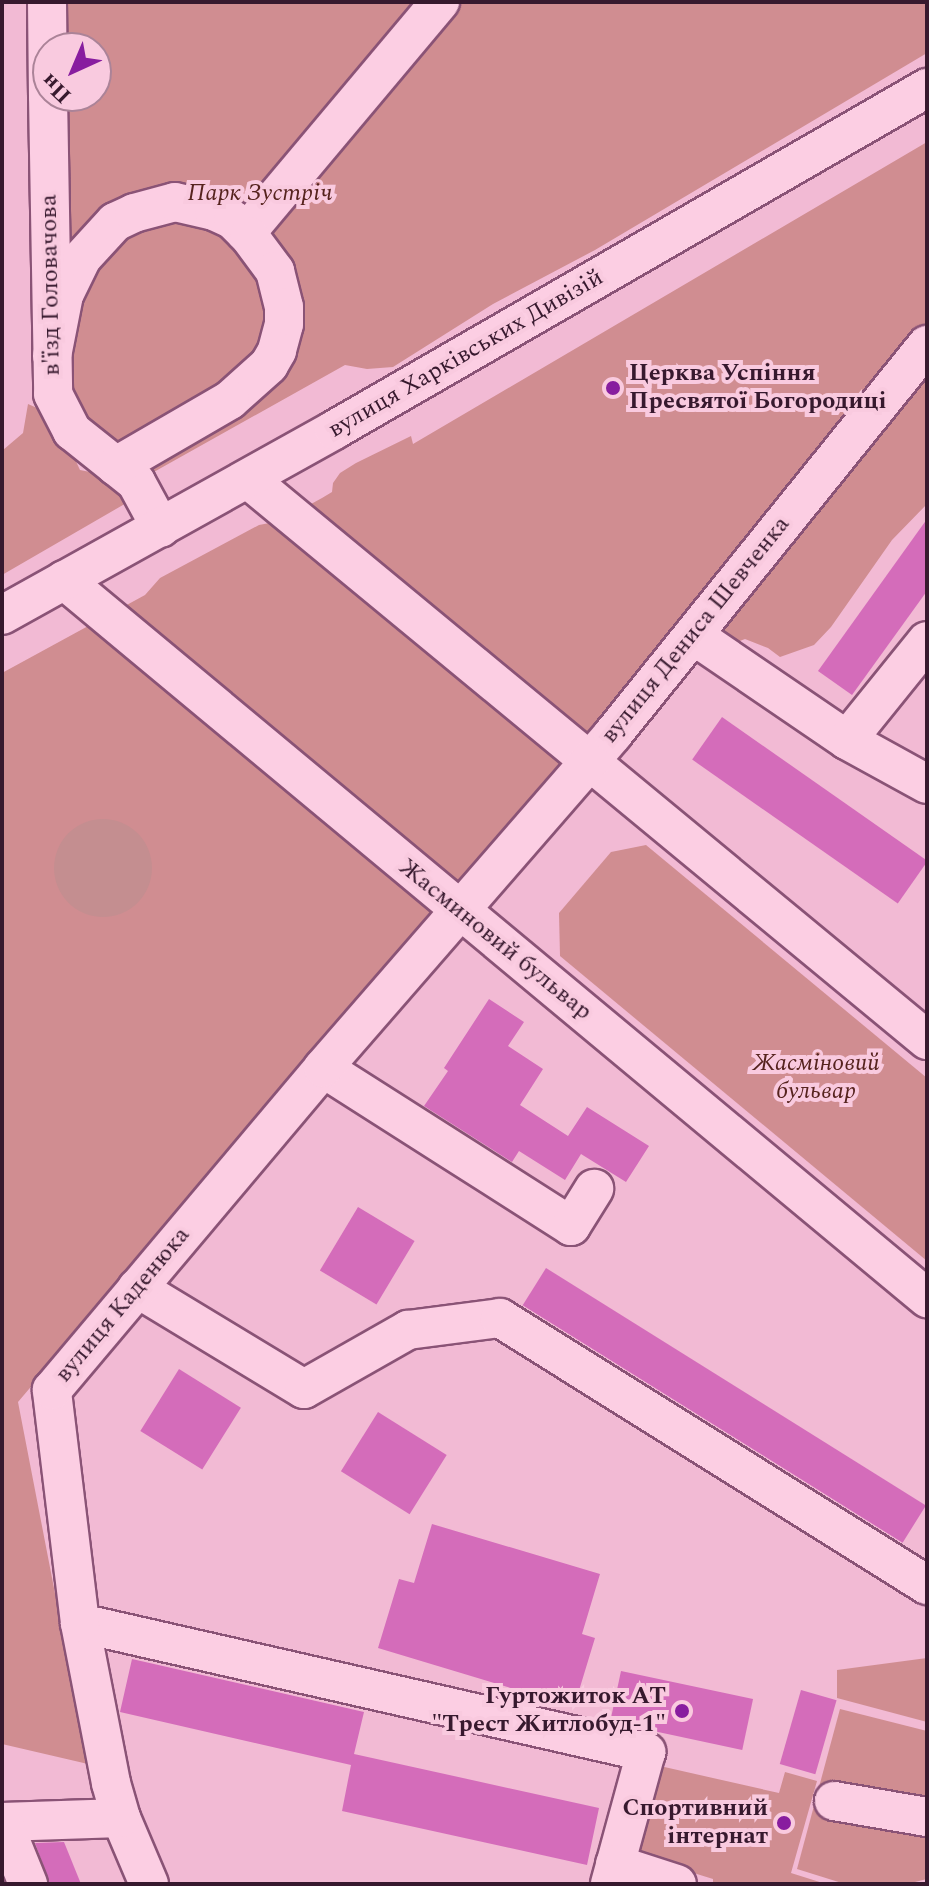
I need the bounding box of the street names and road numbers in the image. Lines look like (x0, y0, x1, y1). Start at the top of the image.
street label: в'їзд Головачова (35, 194, 67, 376)
street label: вулиця Харківських Дивізій (323, 263, 609, 445)
street label: вулиця Дениса Шевченка (596, 511, 796, 749)
street label: Жасминовий бульвар (393, 853, 597, 1027)
street label: вулиця Каденюка (50, 1221, 196, 1389)

